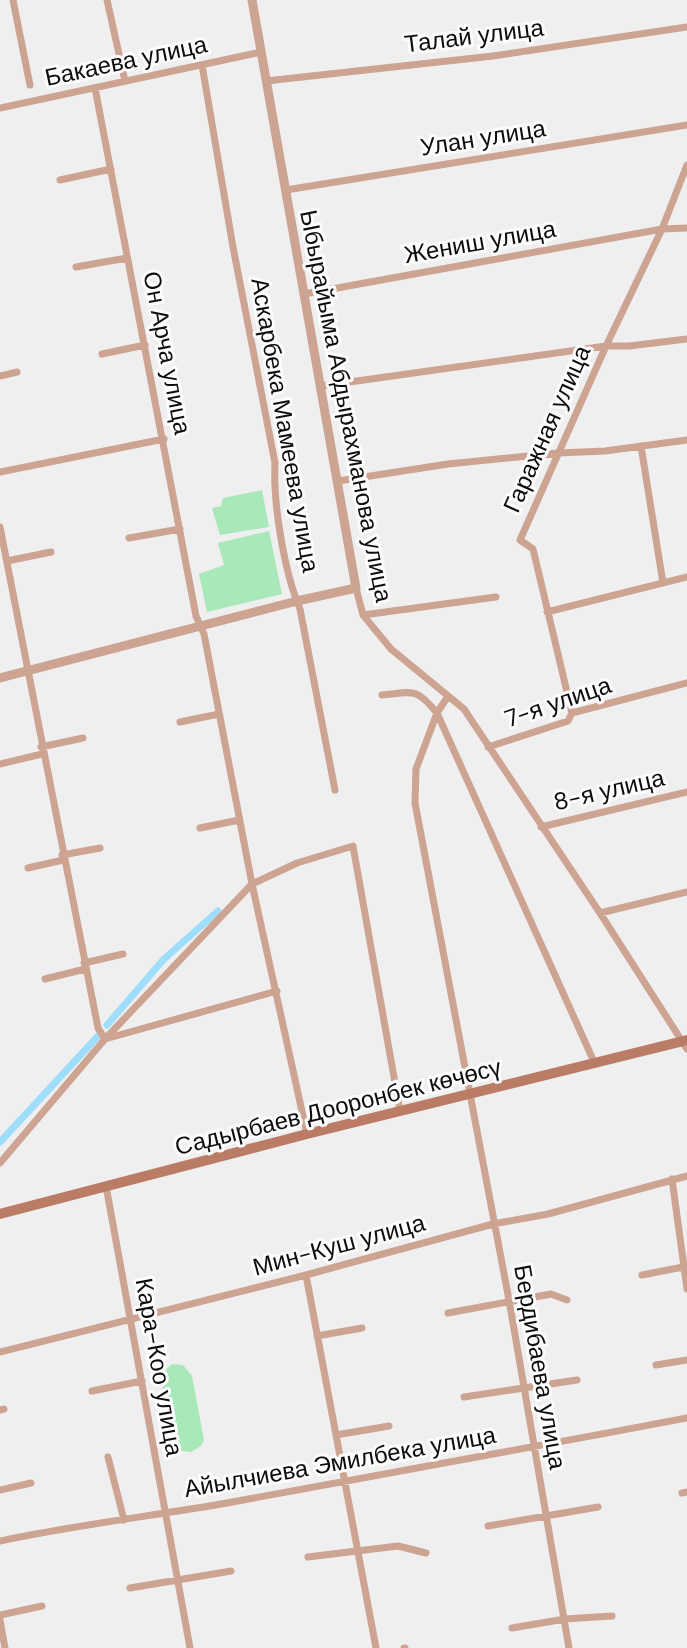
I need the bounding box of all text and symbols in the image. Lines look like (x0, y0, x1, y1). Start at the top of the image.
street label: Талай улица (403, 12, 546, 59)
street label: Бакаева улица (42, 28, 210, 93)
street label: Улан улица (418, 112, 549, 163)
street label: Ыбырайыма Абдырахманова улица (293, 207, 400, 605)
street label: Жениш улица (402, 213, 559, 270)
street label: Он Арча улица (136, 269, 199, 438)
street label: Аскарбека Мамеева улица (244, 275, 327, 575)
street label: Гаражная улица (496, 340, 598, 517)
street label: 7-я улица (501, 669, 616, 734)
street label: 8-я улица (550, 762, 668, 817)
street label: Садырбаев Дооронбек көчөсү (172, 1051, 504, 1162)
street label: Мин-Куш улица (249, 1206, 429, 1282)
street label: Бердибаева улица (507, 1262, 574, 1472)
street label: Кара-Коо улица (129, 1276, 191, 1459)
street label: Айылчиева Эмилбека улица (182, 1419, 499, 1504)

